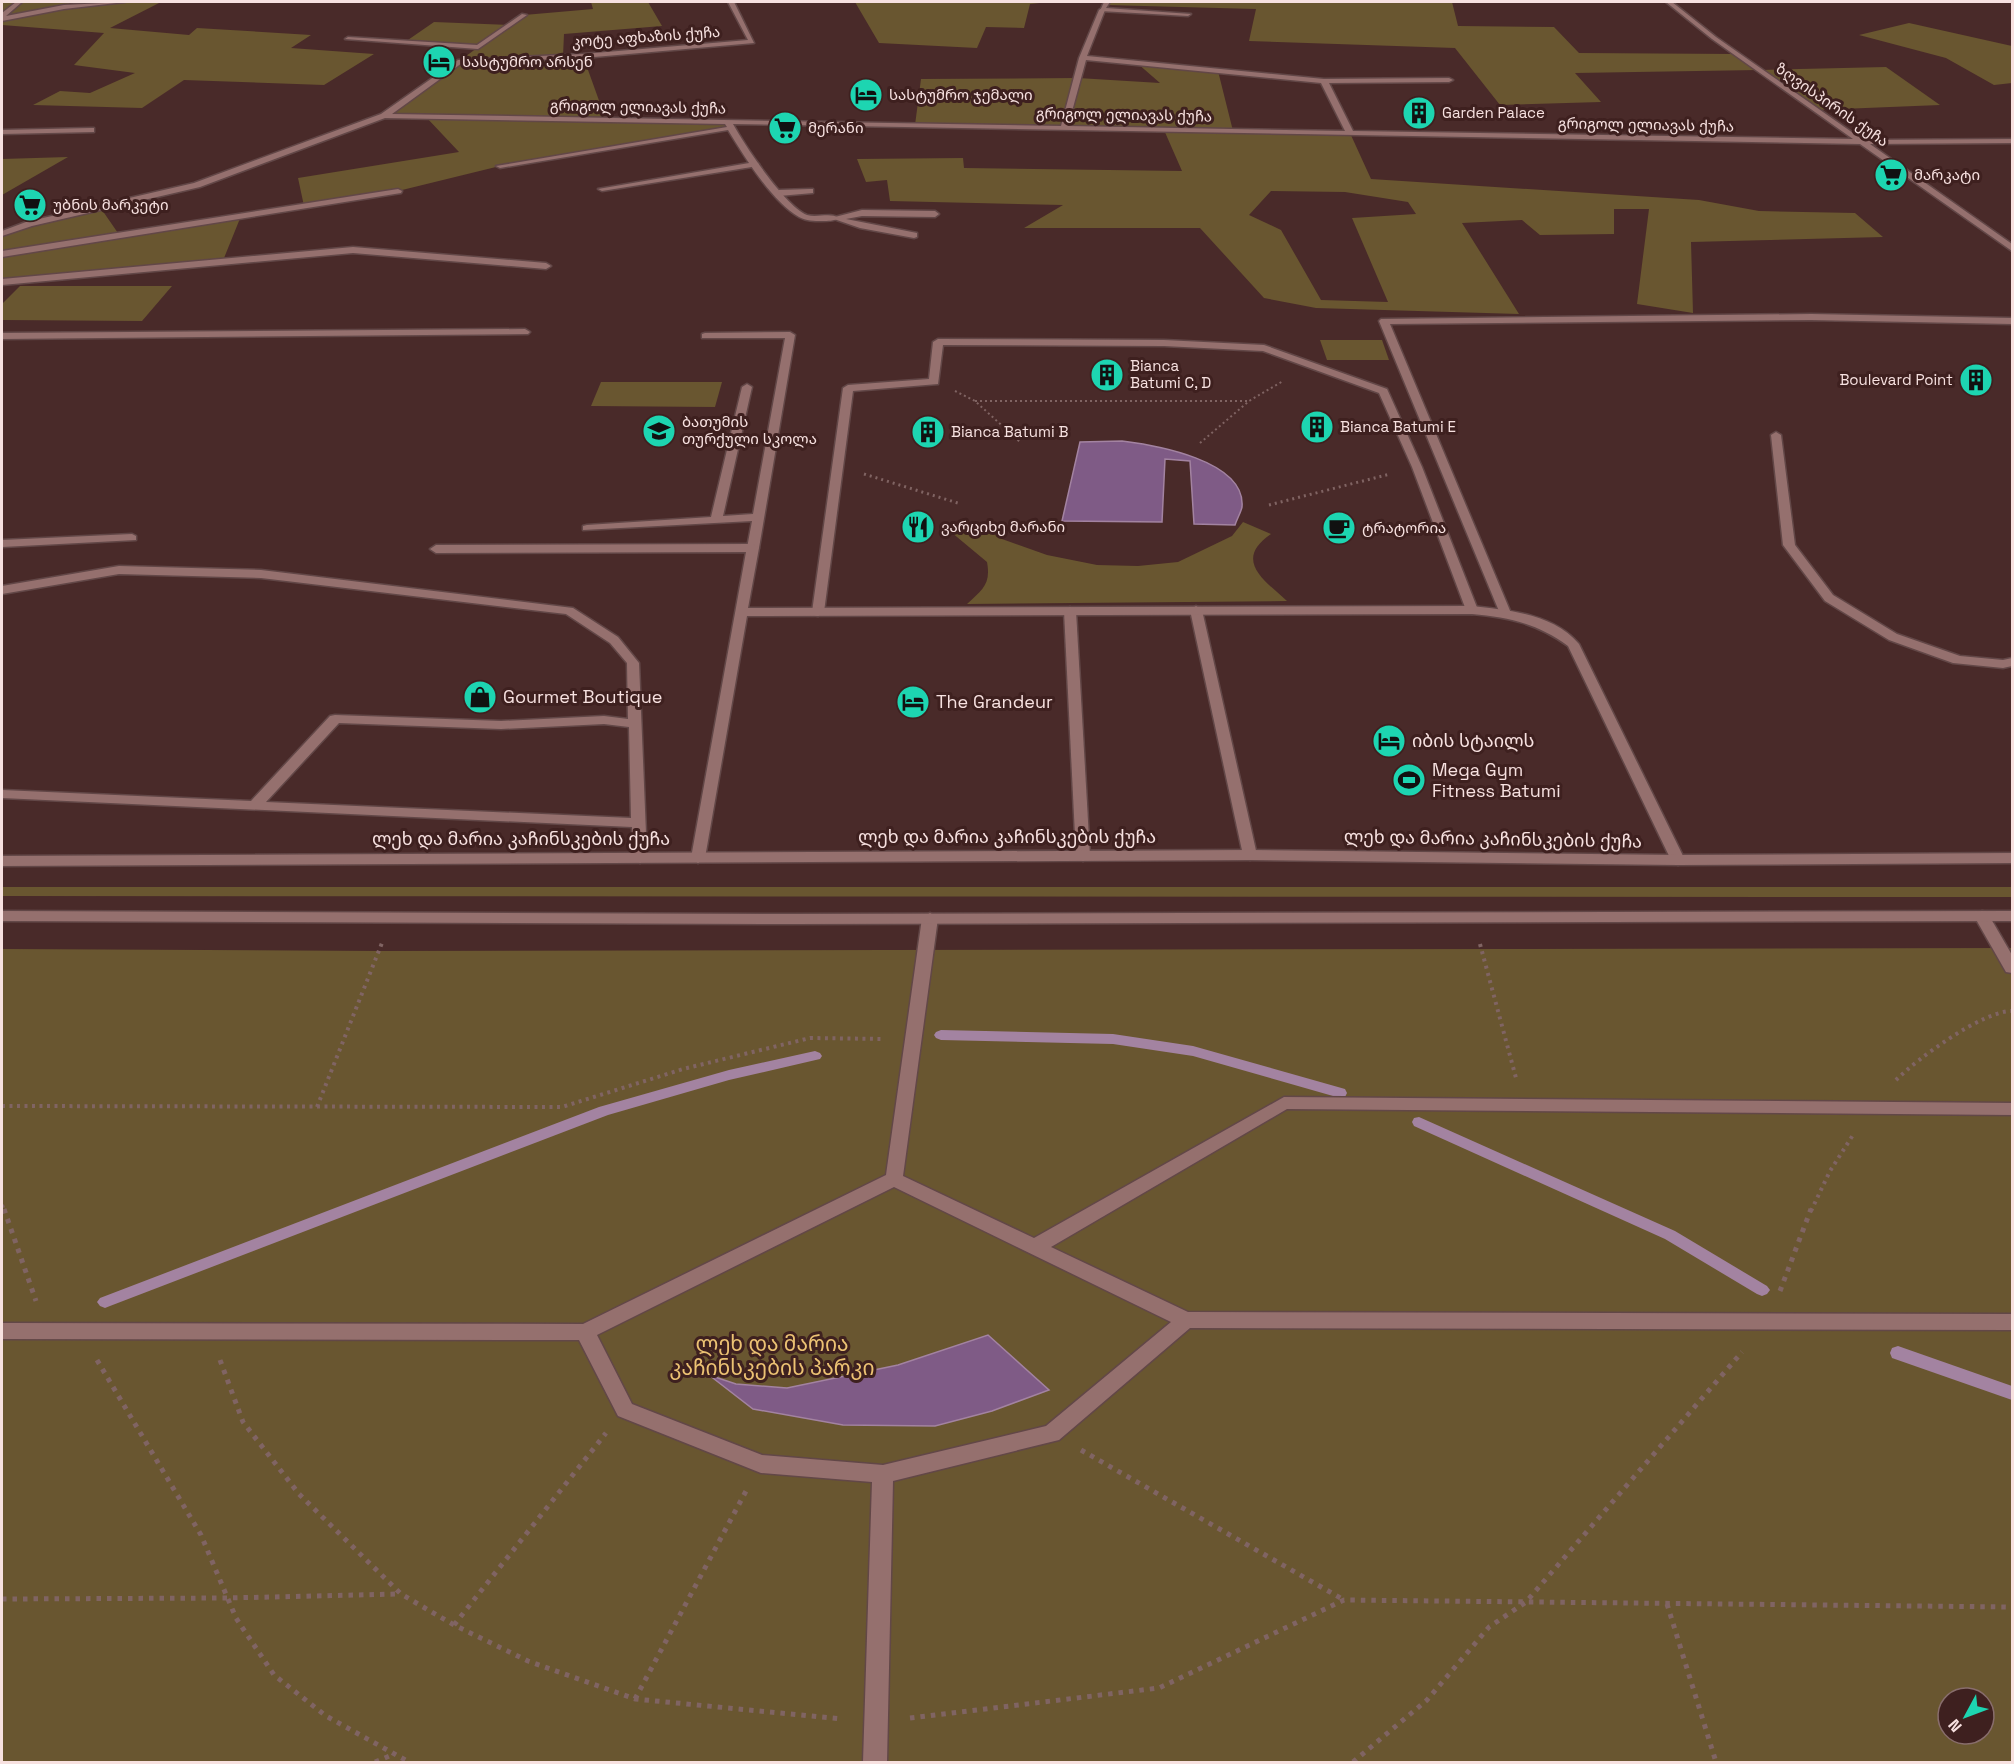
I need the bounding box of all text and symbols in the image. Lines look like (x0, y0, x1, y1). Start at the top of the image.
street label: კოტე აფხაზის ქუჩა (571, 22, 721, 51)
hotel icon: სასტუმრო არსენ (421, 44, 457, 80)
place label: სასტუმრო არსენ (462, 52, 593, 71)
street label: ზღვისპირის ქუჩა (1772, 59, 1892, 151)
hotel icon: სასტუმრო ჯემალი (848, 77, 884, 113)
place label: სასტუმრო ჯემალი (889, 85, 1033, 104)
street label: გრიგოლ ელიავას ქუჩა (550, 95, 726, 118)
building icon: Garden Palace (1401, 95, 1437, 131)
street label: გრიგოლ ელიავას ქუჩა (1036, 103, 1212, 126)
place label: Garden Palace (1442, 103, 1545, 122)
supermarket icon: მერანი (767, 110, 803, 146)
street label: გრიგოლ ელიავას ქუჩა (1558, 113, 1734, 136)
place label: მერანი (808, 118, 864, 137)
supermarket icon: მარკატი (1873, 157, 1909, 193)
place label: მარკატი (1914, 165, 1980, 184)
supermarket icon: უბნის მარკეტი (12, 187, 48, 223)
place label: უბნის მარკეტი (53, 195, 169, 214)
place label: Bianca Batumi C, D (1130, 356, 1211, 392)
building icon: Bianca Batumi C, D (1089, 357, 1125, 393)
building icon: Boulevard Point (1958, 362, 1994, 398)
place label: Boulevard Point (1839, 370, 1953, 389)
building icon: Bianca Batumi E (1299, 409, 1335, 445)
place label: ბათუმის თურქული სკოლა (682, 412, 817, 448)
school or university icon: ბათუმის თურქული სკოლა (641, 413, 677, 449)
building icon: Bianca Batumi B (910, 414, 946, 450)
place label: Bianca Batumi E (1340, 417, 1456, 436)
place label: Bianca Batumi B (951, 422, 1068, 441)
restaurant icon: ვარციხე მარანი (900, 509, 936, 545)
cafe icon: ტრატორია (1321, 510, 1357, 546)
place label: ვარციხე მარანი (941, 517, 1065, 536)
place label: ტრატორია (1362, 518, 1446, 537)
shop icon: Gourmet Boutique (462, 679, 498, 715)
hotel icon: The Grandeur (895, 684, 931, 720)
place label: Gourmet Boutique (503, 685, 663, 708)
place label: The Grandeur (936, 690, 1053, 713)
hotel icon: იბის სტაილს (1371, 723, 1407, 759)
place label: იბის სტაილს (1412, 729, 1535, 752)
place label: Mega Gym Fitness Batumi (1432, 758, 1561, 802)
sports icon: Mega Gym Fitness Batumi (1391, 762, 1427, 798)
street label: ლეხ და მარია კაჩინსკების ქუჩა (1344, 824, 1642, 853)
street label: ლეხ და მარია კაჩინსკების ქუჩა (858, 825, 1156, 848)
street label: ლეხ და მარია კაჩინსკების ქუჩა (372, 827, 670, 850)
park label: ლეხ და მარია კაჩინსკების პარკი (670, 1330, 874, 1381)
north arrow (1936, 1686, 1996, 1746)
text: N (1944, 1715, 1967, 1736)

